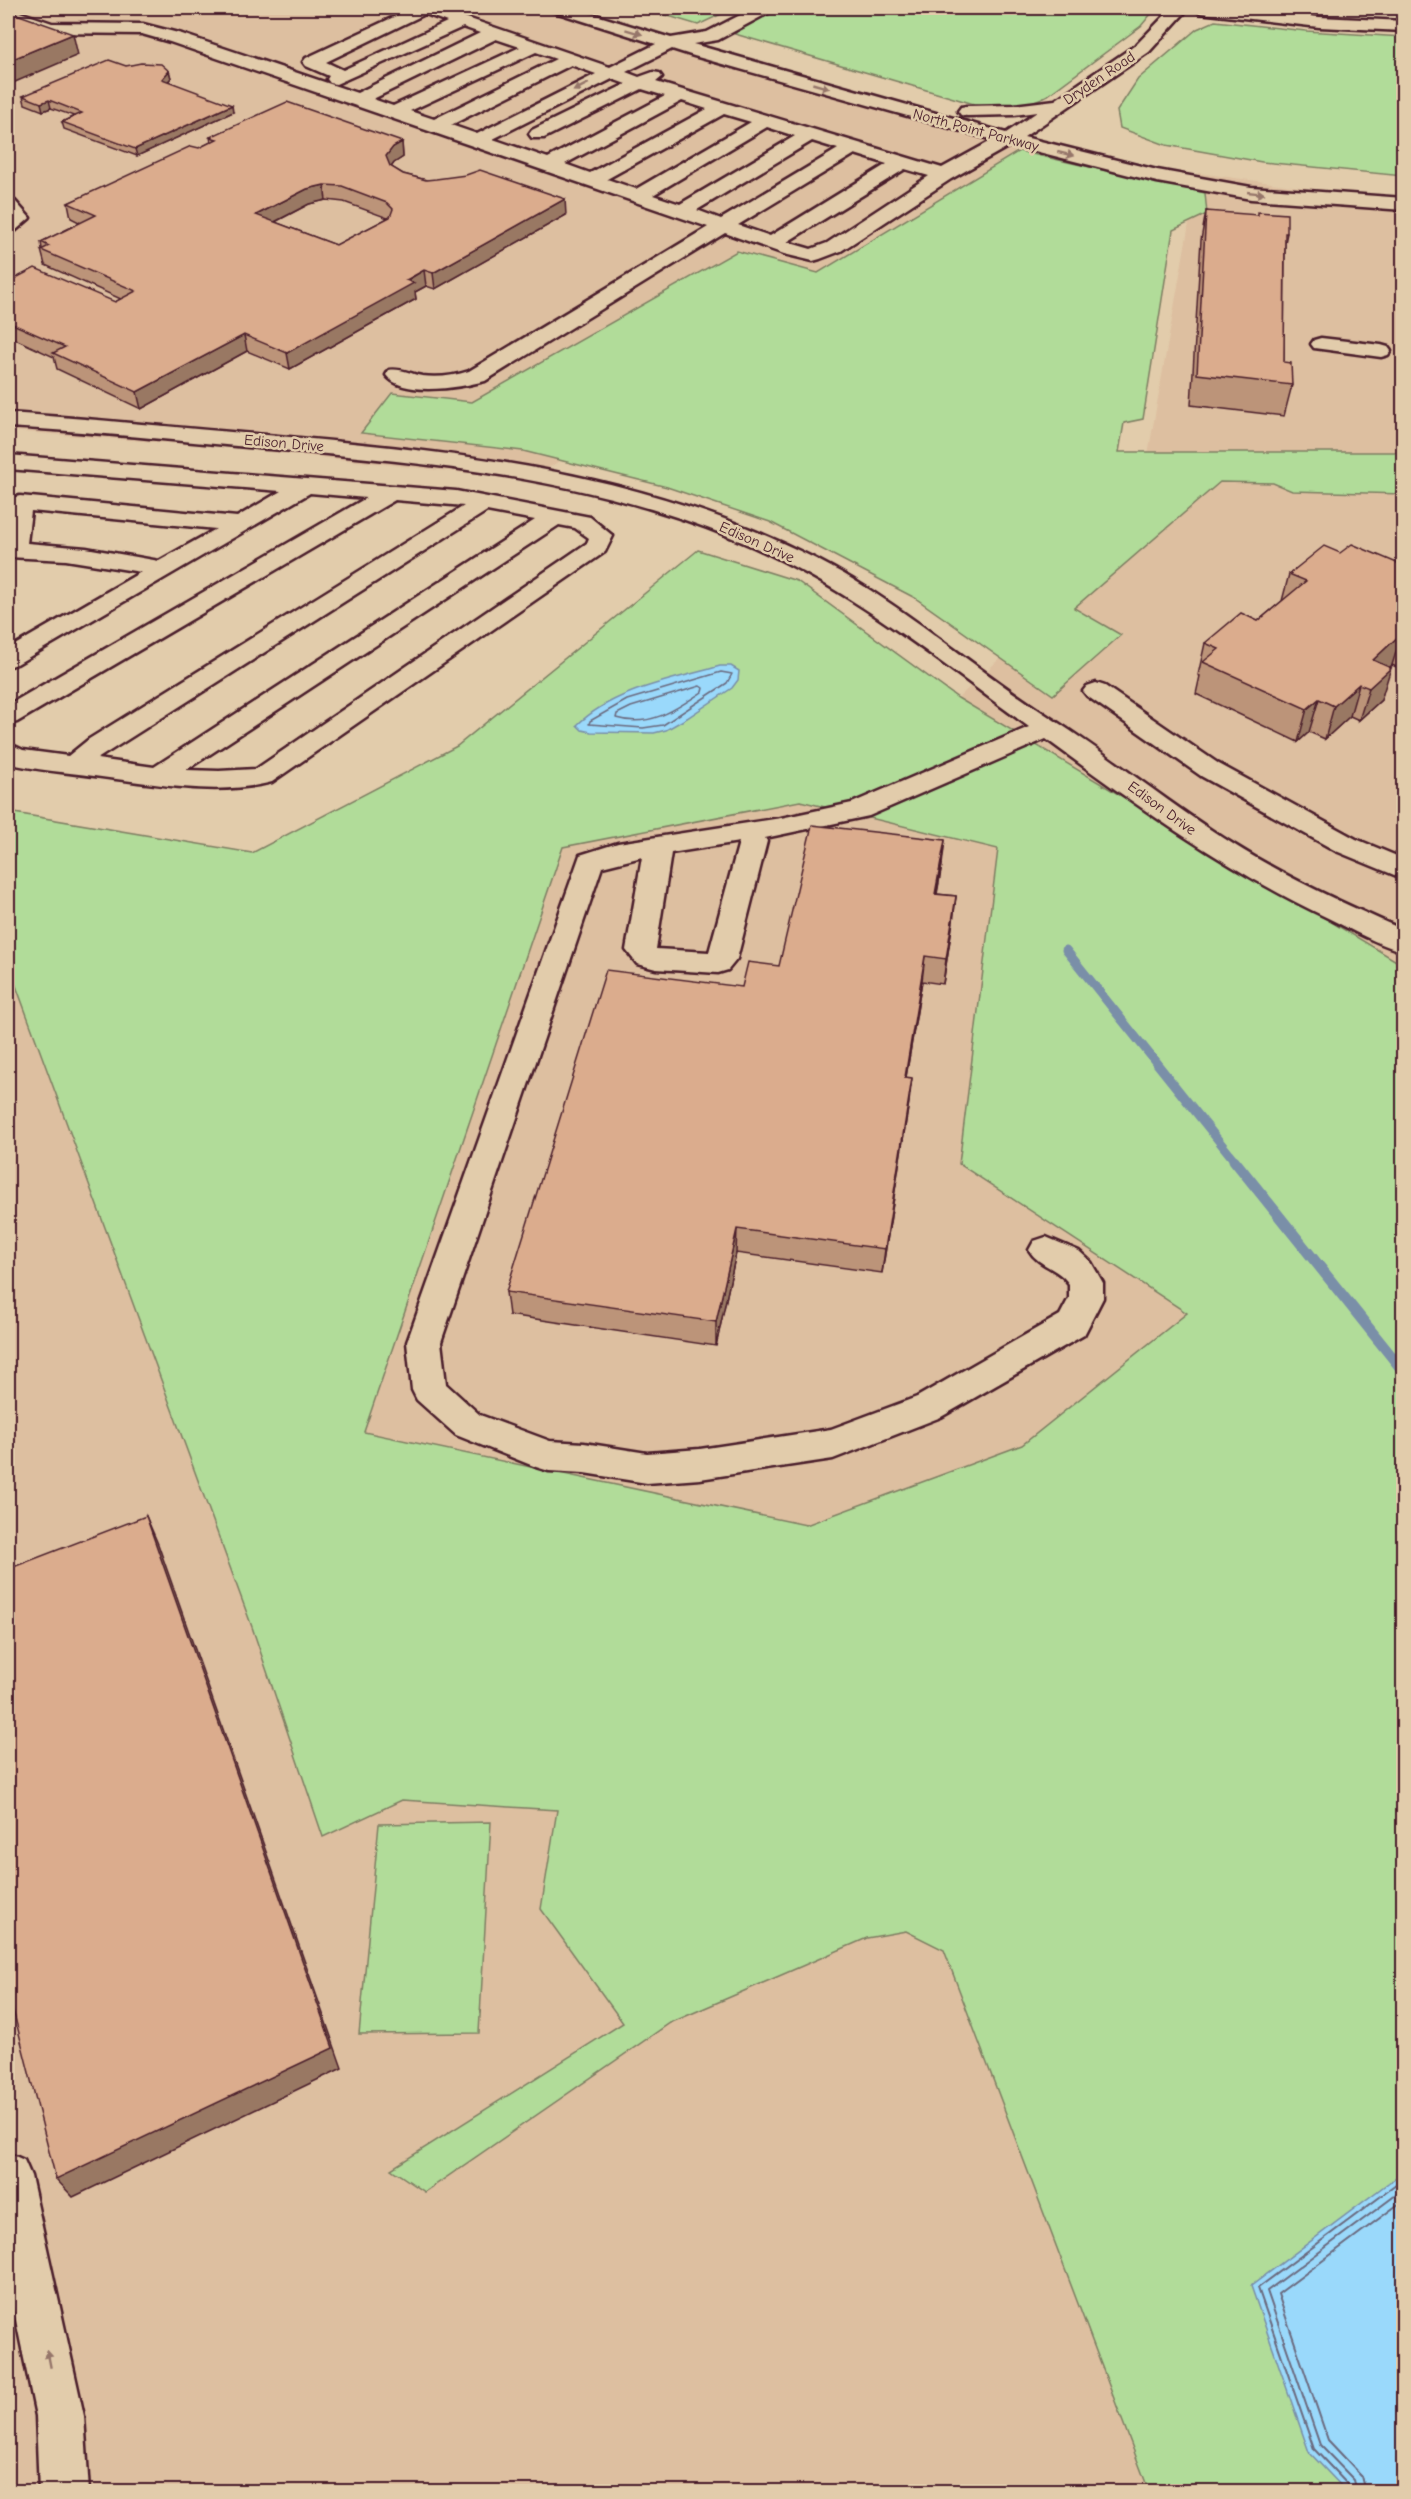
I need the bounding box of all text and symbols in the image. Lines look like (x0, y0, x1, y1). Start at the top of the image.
one-way arrow (625, 28, 643, 37)
street label: Dryden Road (1060, 47, 1138, 109)
one-way arrow (572, 82, 589, 92)
one-way arrow (812, 82, 830, 92)
street label: North Point Parkway (911, 105, 1041, 156)
one-way arrow (1056, 149, 1075, 159)
one-way arrow (1247, 188, 1266, 198)
street label: Edison Drive (243, 431, 325, 455)
street label: Edison Drive (717, 517, 798, 567)
street label: Edison Drive (1124, 777, 1200, 839)
one-way arrow (44, 2349, 53, 2368)

